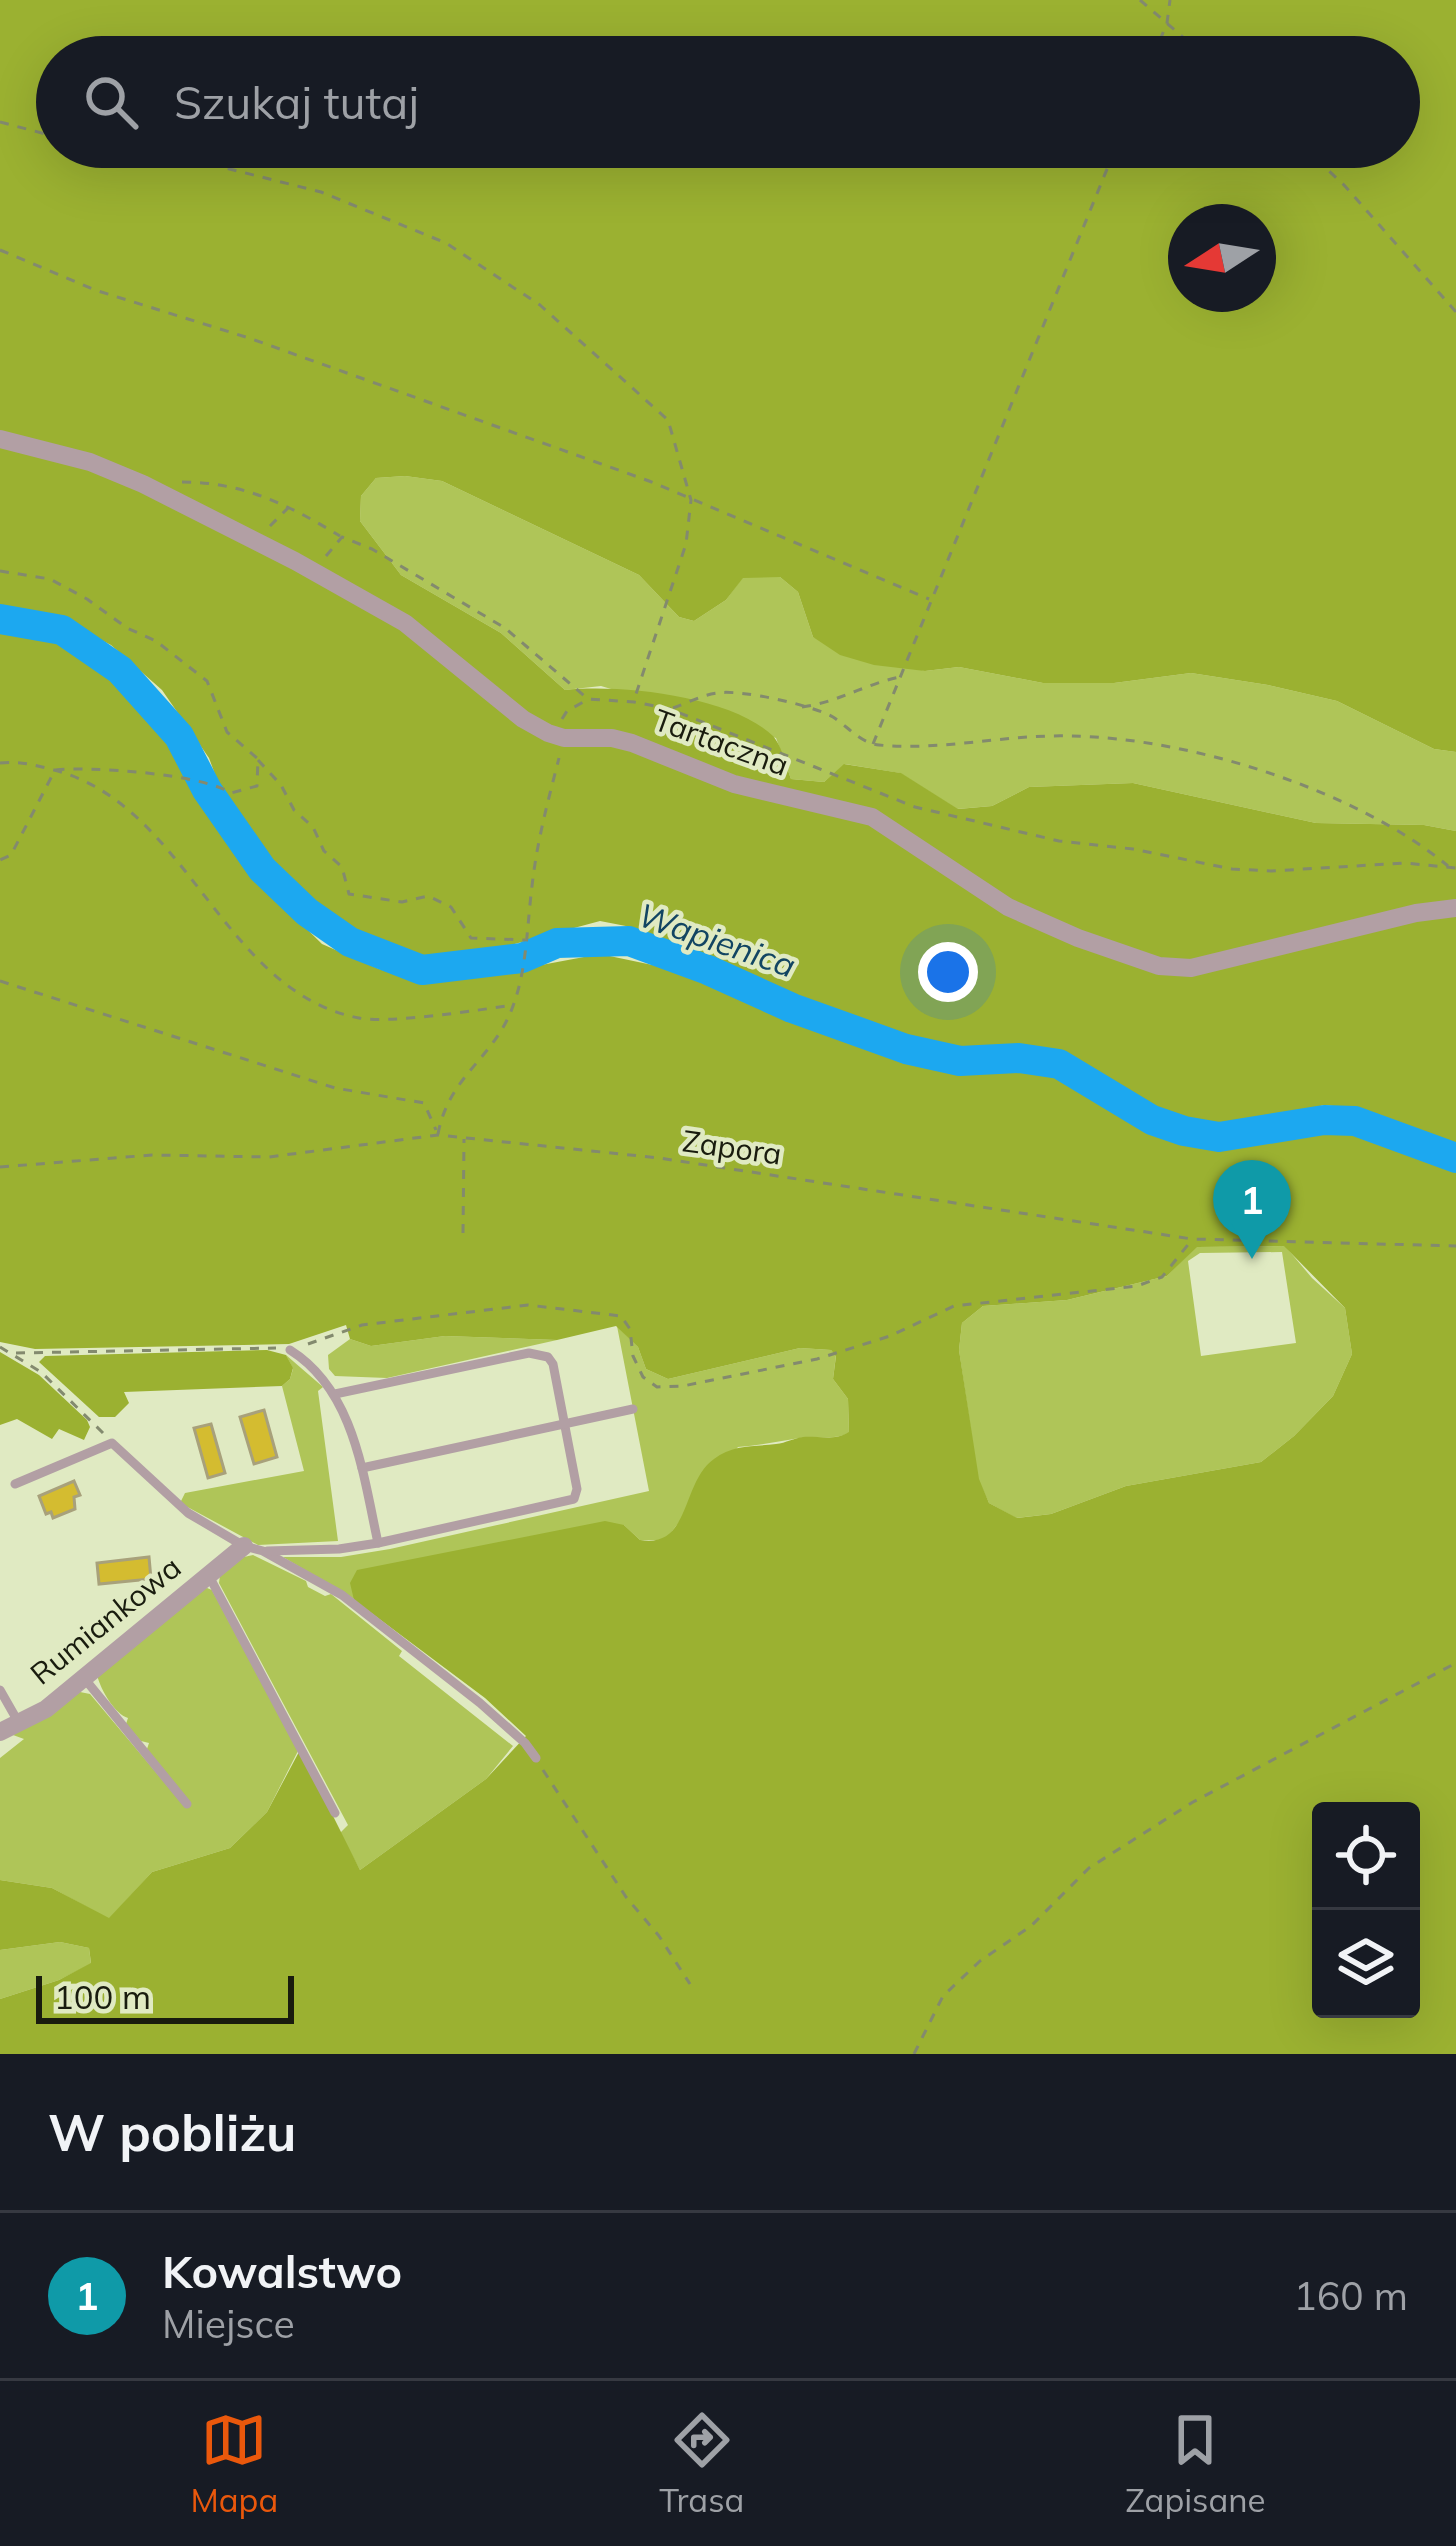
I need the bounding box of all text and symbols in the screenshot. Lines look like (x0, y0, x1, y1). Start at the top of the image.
search box (36, 36, 1420, 168)
icon: search (78, 69, 144, 135)
text: Szukaj tutaj (174, 74, 419, 130)
north arrow (1168, 204, 1276, 312)
street label: Tartaczna (649, 700, 794, 784)
water label: Wapienica (633, 894, 801, 986)
your location (918, 942, 978, 1002)
street label: Zapora (680, 1121, 784, 1173)
pin: 1 (1213, 1160, 1291, 1259)
street label: Rumiankowa (22, 1548, 188, 1693)
map controls (1312, 1802, 1420, 2018)
button: locate (1312, 1802, 1420, 1910)
button: layers (1312, 1910, 1420, 2018)
scale bar (36, 1970, 294, 2023)
text: 100 m (54, 1976, 151, 2017)
text: W pobliżu (48, 2100, 296, 2164)
text: Kowalstwo (162, 2243, 402, 2299)
text: 1 (75, 2271, 99, 2320)
text: 160 m (1293, 2271, 1408, 2320)
text: Miejsce (162, 2299, 295, 2348)
tab: Mapa (190, 2407, 278, 2520)
tab: Trasa (659, 2407, 744, 2520)
tab: Zapisane (1125, 2407, 1266, 2520)

